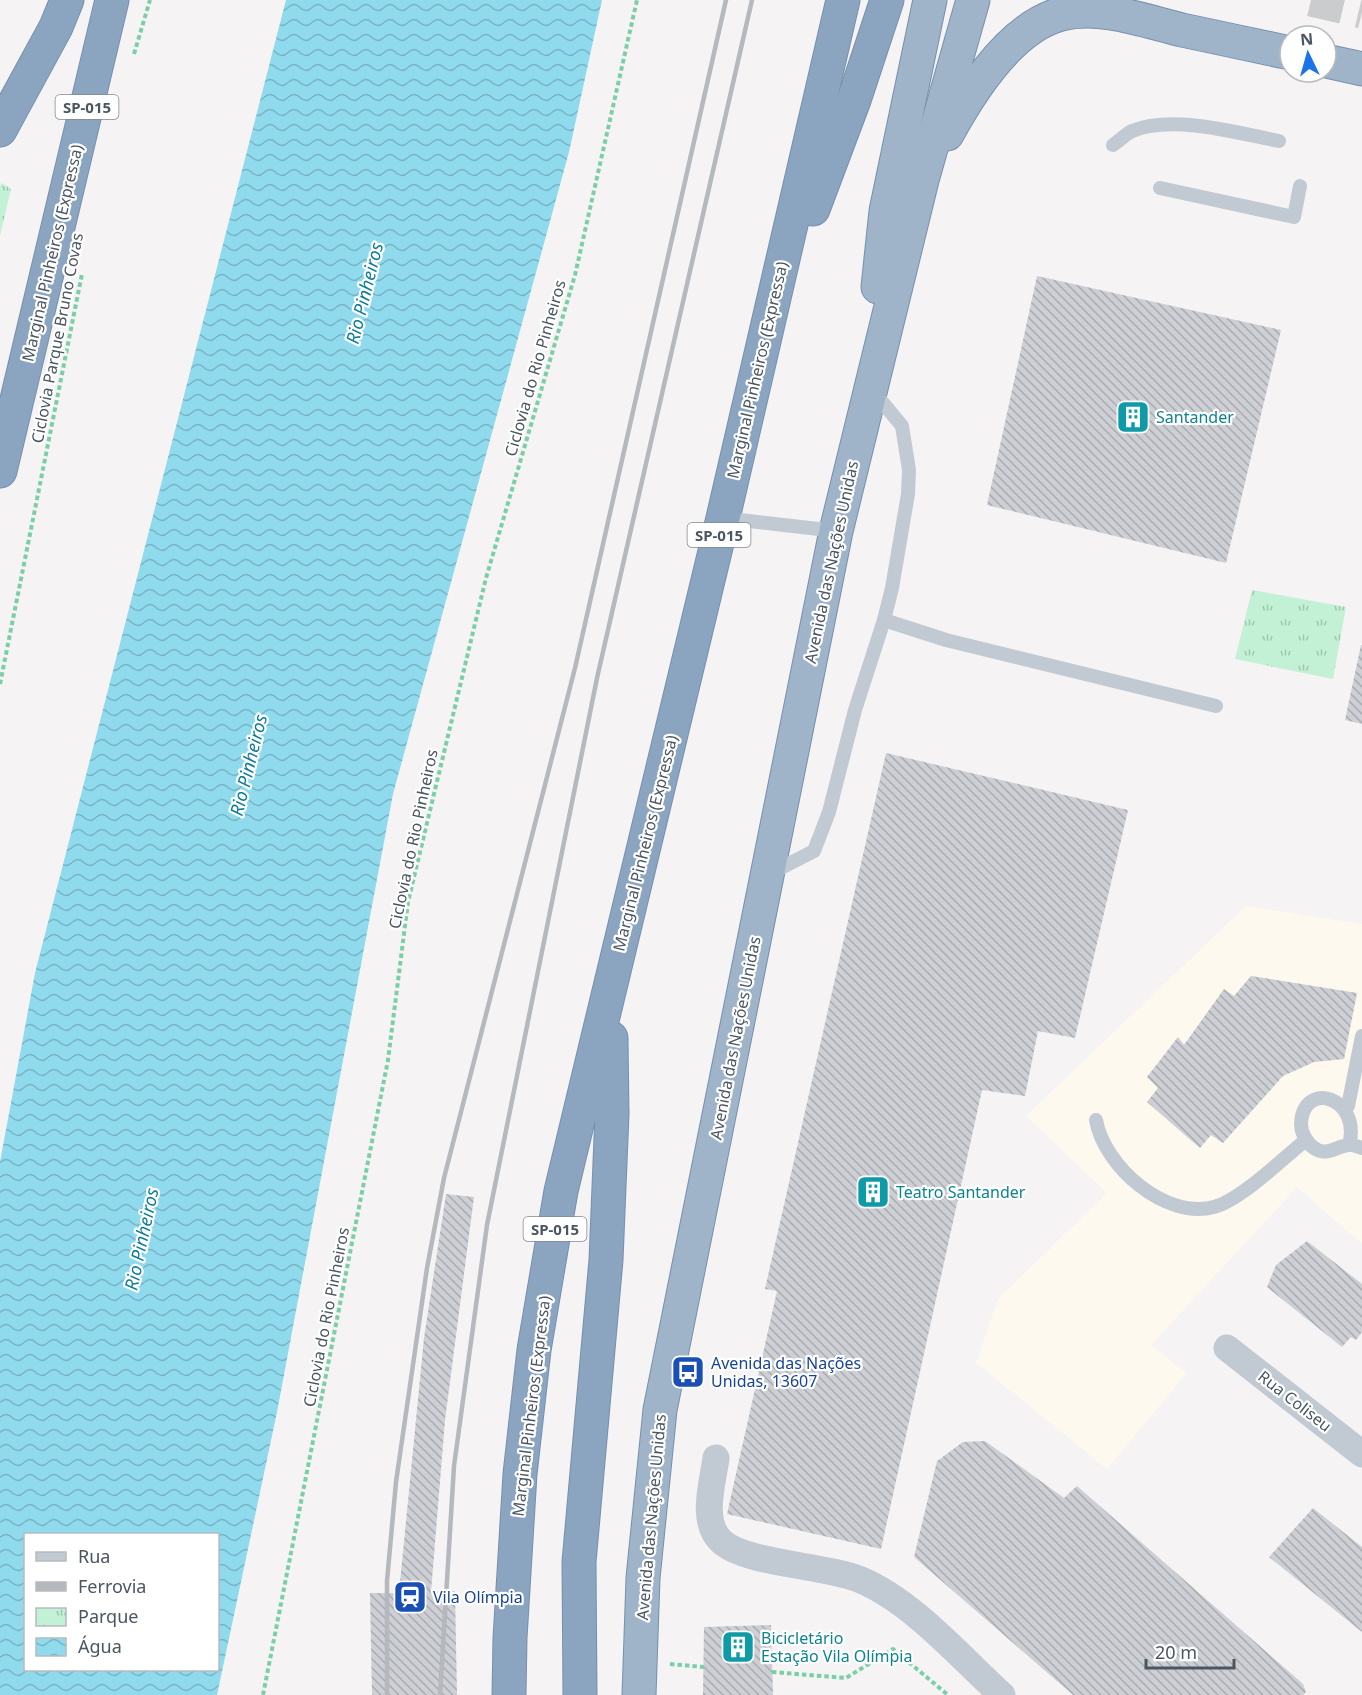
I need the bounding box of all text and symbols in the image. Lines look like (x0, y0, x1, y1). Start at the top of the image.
north arrow (1278, 24, 1338, 84)
text: N (1299, 28, 1314, 51)
road number: SP-015 (56, 95, 118, 119)
street label: Marginal Pinheiros (Expressa) (16, 142, 88, 364)
street label: Ciclovia Parque Bruno Covas (26, 231, 88, 445)
water label: Rio Pinheiros (340, 240, 388, 346)
street label: Marginal Pinheiros (Expressa) (721, 259, 793, 481)
street label: Ciclovia do Rio Pinheiros (499, 277, 571, 459)
building icon: Santander (1115, 399, 1151, 435)
place label: Santander (1156, 406, 1234, 428)
street label: Avenida das Nações Unidas (799, 459, 863, 665)
road number: SP-015 (688, 523, 750, 547)
water label: Rio Pinheiros (224, 712, 272, 818)
street label: Marginal Pinheiros (Expressa) (607, 732, 683, 953)
street label: Ciclovia do Rio Pinheiros (383, 747, 443, 931)
street label: Avenida das Nações Unidas (704, 935, 766, 1141)
building icon: Teatro Santander (855, 1174, 891, 1210)
place label: Teatro Santander (896, 1181, 1026, 1203)
water label: Rio Pinheiros (118, 1186, 164, 1292)
road number: SP-015 (524, 1217, 586, 1241)
street label: Ciclovia do Rio Pinheiros (298, 1225, 354, 1409)
street label: Marginal Pinheiros (Expressa) (507, 1294, 555, 1518)
place label: Avenida das Nações Unidas, 13607 (711, 1352, 861, 1392)
bus stop icon: Avenida das Nações Unidas, 13607 (670, 1354, 706, 1390)
street label: Rua Coliseu (1254, 1365, 1336, 1437)
street label: Avenida das Nações Unidas (631, 1413, 671, 1621)
legend (24, 1533, 219, 1671)
text: Rua (78, 1544, 110, 1568)
text: Ferrovia (78, 1574, 146, 1598)
station icon: Vila Olímpia (392, 1579, 428, 1615)
place label: Vila Olímpia (433, 1586, 523, 1608)
text: Parque (78, 1604, 138, 1628)
place label: Bicicletário Estação Vila Olímpia (761, 1627, 912, 1667)
building icon: Bicicletário Estação Vila Olímpia (720, 1629, 756, 1665)
scale bar (1146, 1632, 1234, 1670)
text: Água (78, 1634, 122, 1658)
text: 20 m (1155, 1640, 1197, 1664)

